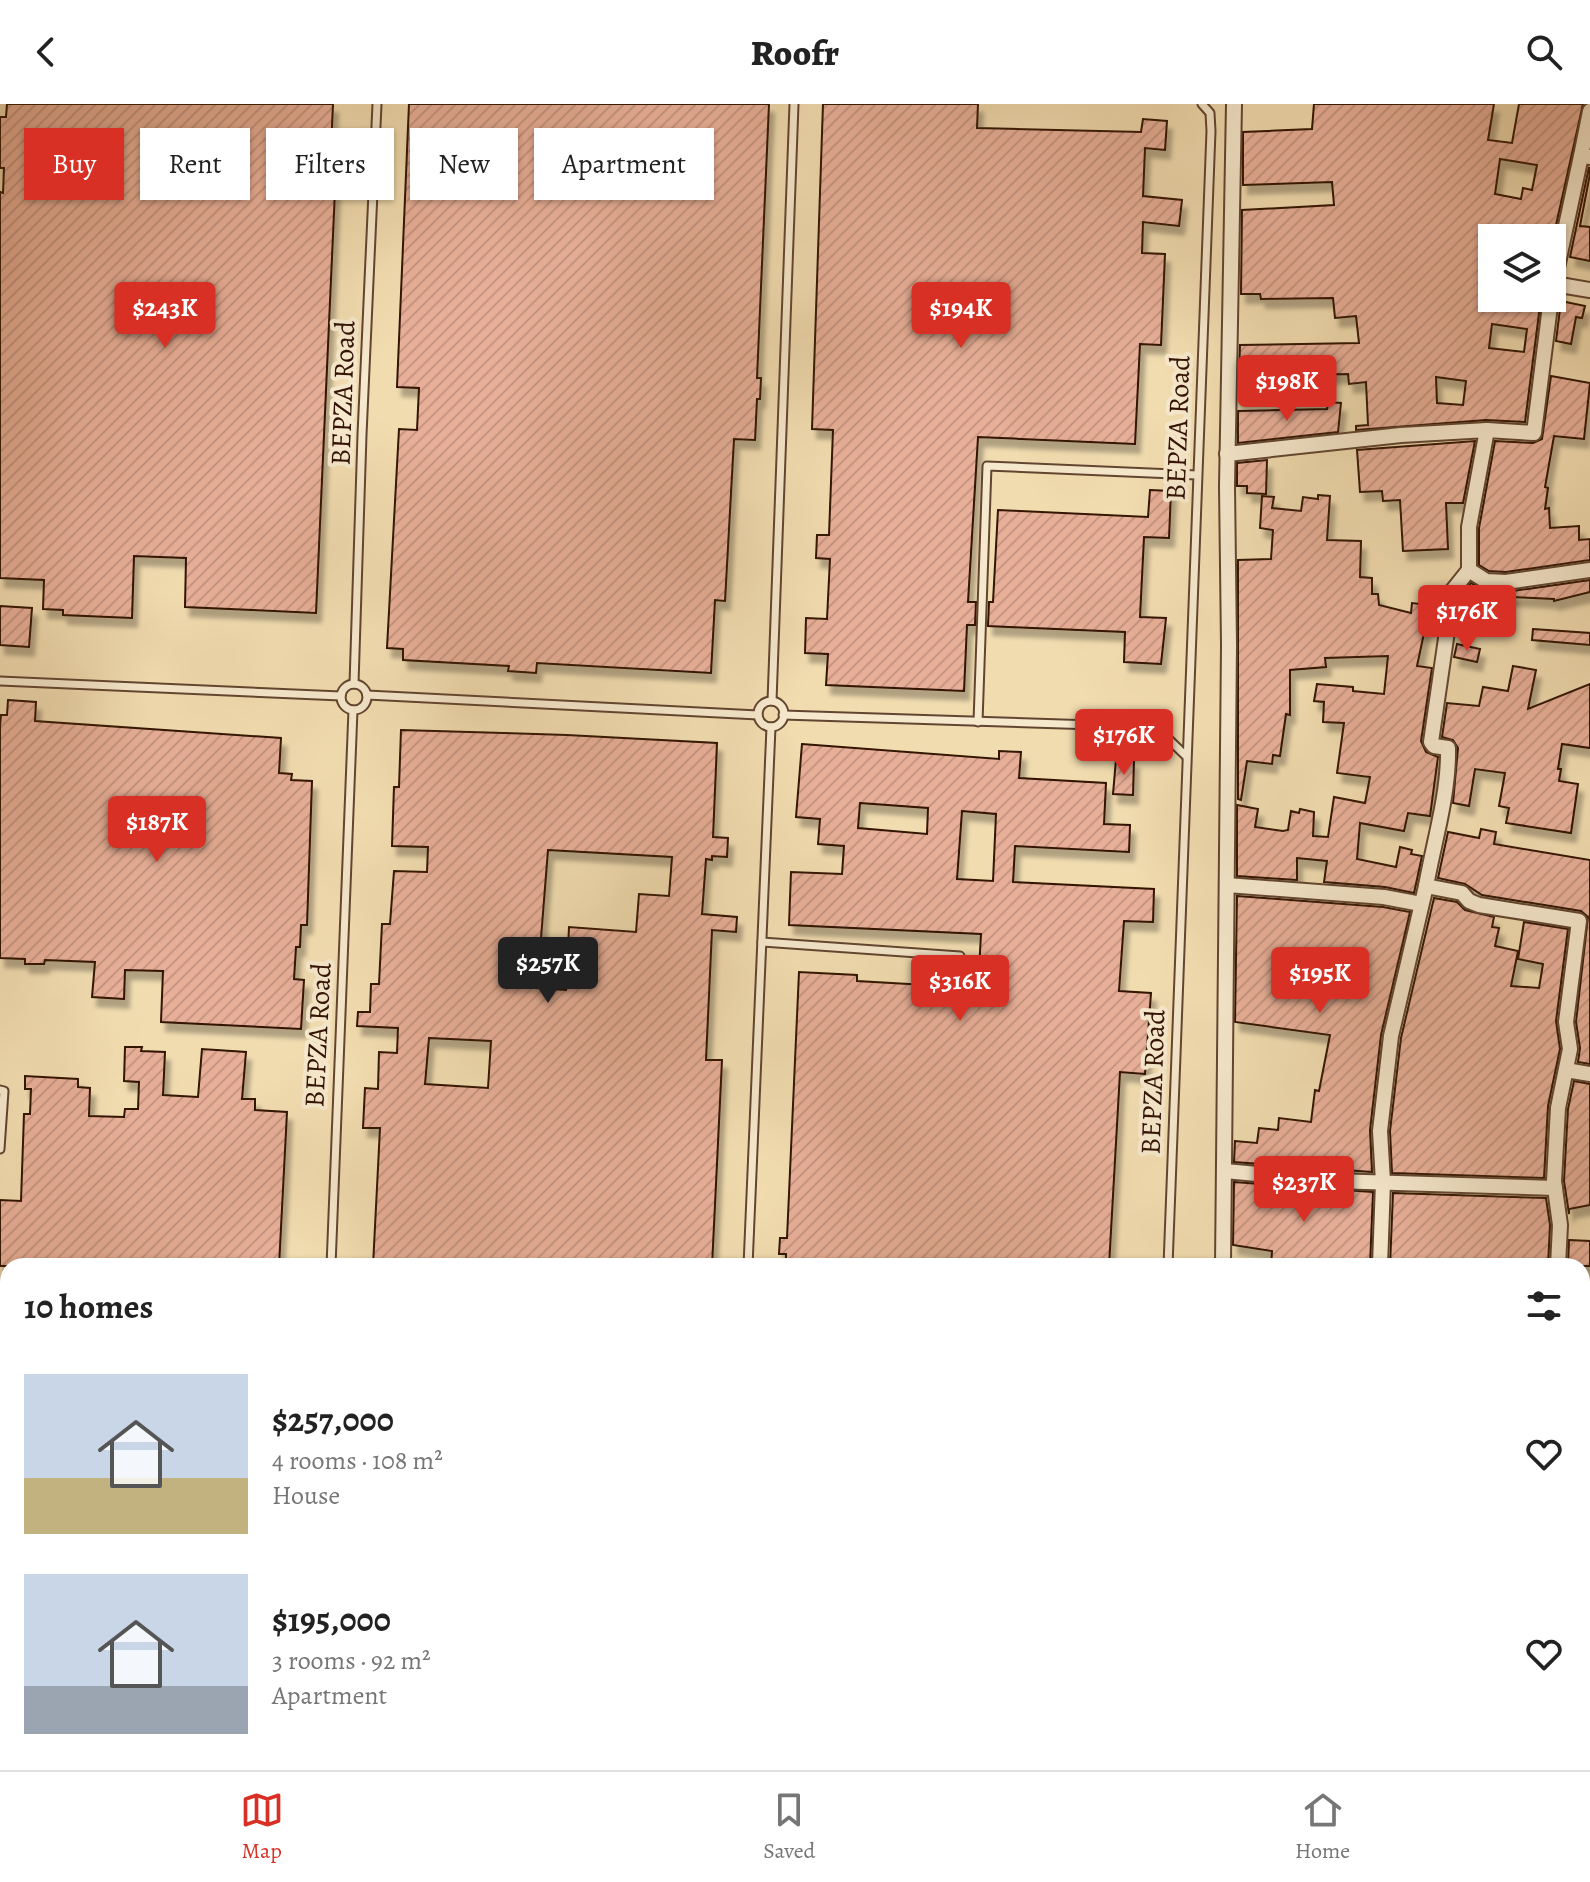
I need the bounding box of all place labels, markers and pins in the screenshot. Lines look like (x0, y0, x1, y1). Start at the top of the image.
pin: $243K (109, 282, 221, 350)
pin: $194K (905, 282, 1017, 350)
pin: $198K (1231, 355, 1343, 423)
pin: $176K (1411, 585, 1523, 653)
pin: $176K (1068, 709, 1180, 777)
pin: $187K (101, 796, 213, 864)
pin: $257K (492, 937, 604, 1005)
pin: $195K (1264, 947, 1376, 1015)
pin: $316K (904, 955, 1016, 1023)
pin: $237K (1248, 1156, 1360, 1224)

